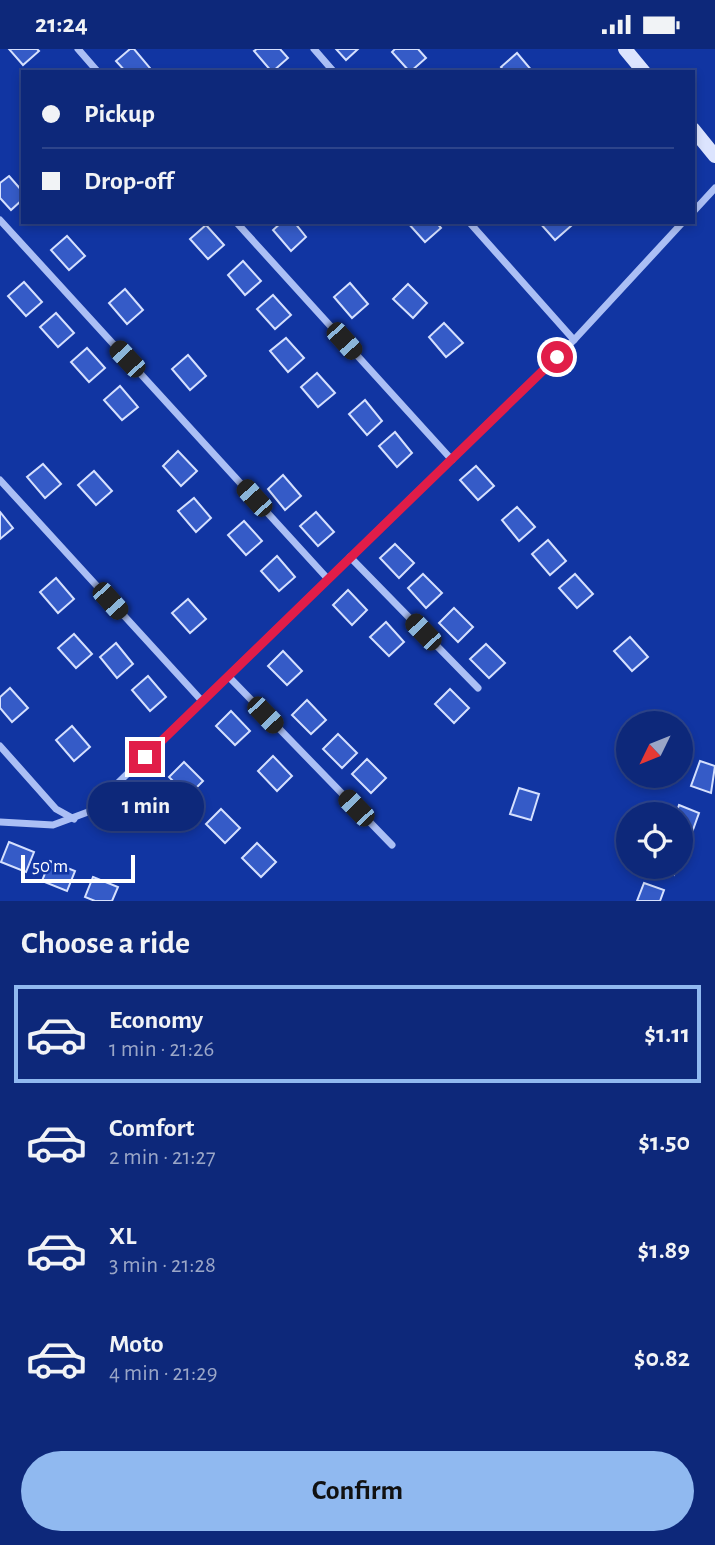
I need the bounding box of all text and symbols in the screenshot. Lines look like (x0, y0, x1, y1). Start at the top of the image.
text: 21:24 (35, 11, 88, 37)
text: Pickup (84, 101, 155, 127)
text: Drop-off (84, 168, 173, 194)
car (323, 318, 366, 364)
car (105, 336, 150, 382)
route start (541, 341, 573, 373)
car (233, 475, 276, 521)
car (89, 578, 132, 624)
car (401, 610, 446, 654)
car (243, 693, 288, 737)
north arrow (616, 711, 693, 787)
map controls (616, 711, 693, 879)
route end (129, 741, 161, 773)
callout: 1 min (87, 781, 203, 831)
car (334, 786, 379, 830)
text: 1 min (122, 795, 170, 818)
button: locate (616, 802, 693, 879)
scale bar (21, 852, 135, 884)
text: 50 m (32, 857, 68, 876)
text: Choose a ride (21, 927, 190, 959)
icon: car (25, 1003, 88, 1066)
text: Economy (109, 1007, 203, 1033)
text: $1.11 (644, 1021, 690, 1047)
text: 1 min · 21:26 (109, 1038, 214, 1061)
icon: car (25, 1111, 88, 1174)
text: Comfort (109, 1115, 194, 1141)
text: $1.50 (638, 1129, 690, 1155)
text: 2 min · 21:27 (109, 1146, 216, 1169)
icon: car (25, 1219, 88, 1282)
text: XL (109, 1223, 136, 1249)
text: $1.89 (638, 1237, 690, 1263)
text: 3 min · 21:28 (109, 1254, 216, 1277)
icon: car (25, 1327, 88, 1390)
text: Moto (109, 1331, 164, 1357)
text: $0.82 (634, 1345, 690, 1371)
text: 4 min · 21:29 (109, 1362, 217, 1385)
button: Confirm (21, 1451, 694, 1531)

